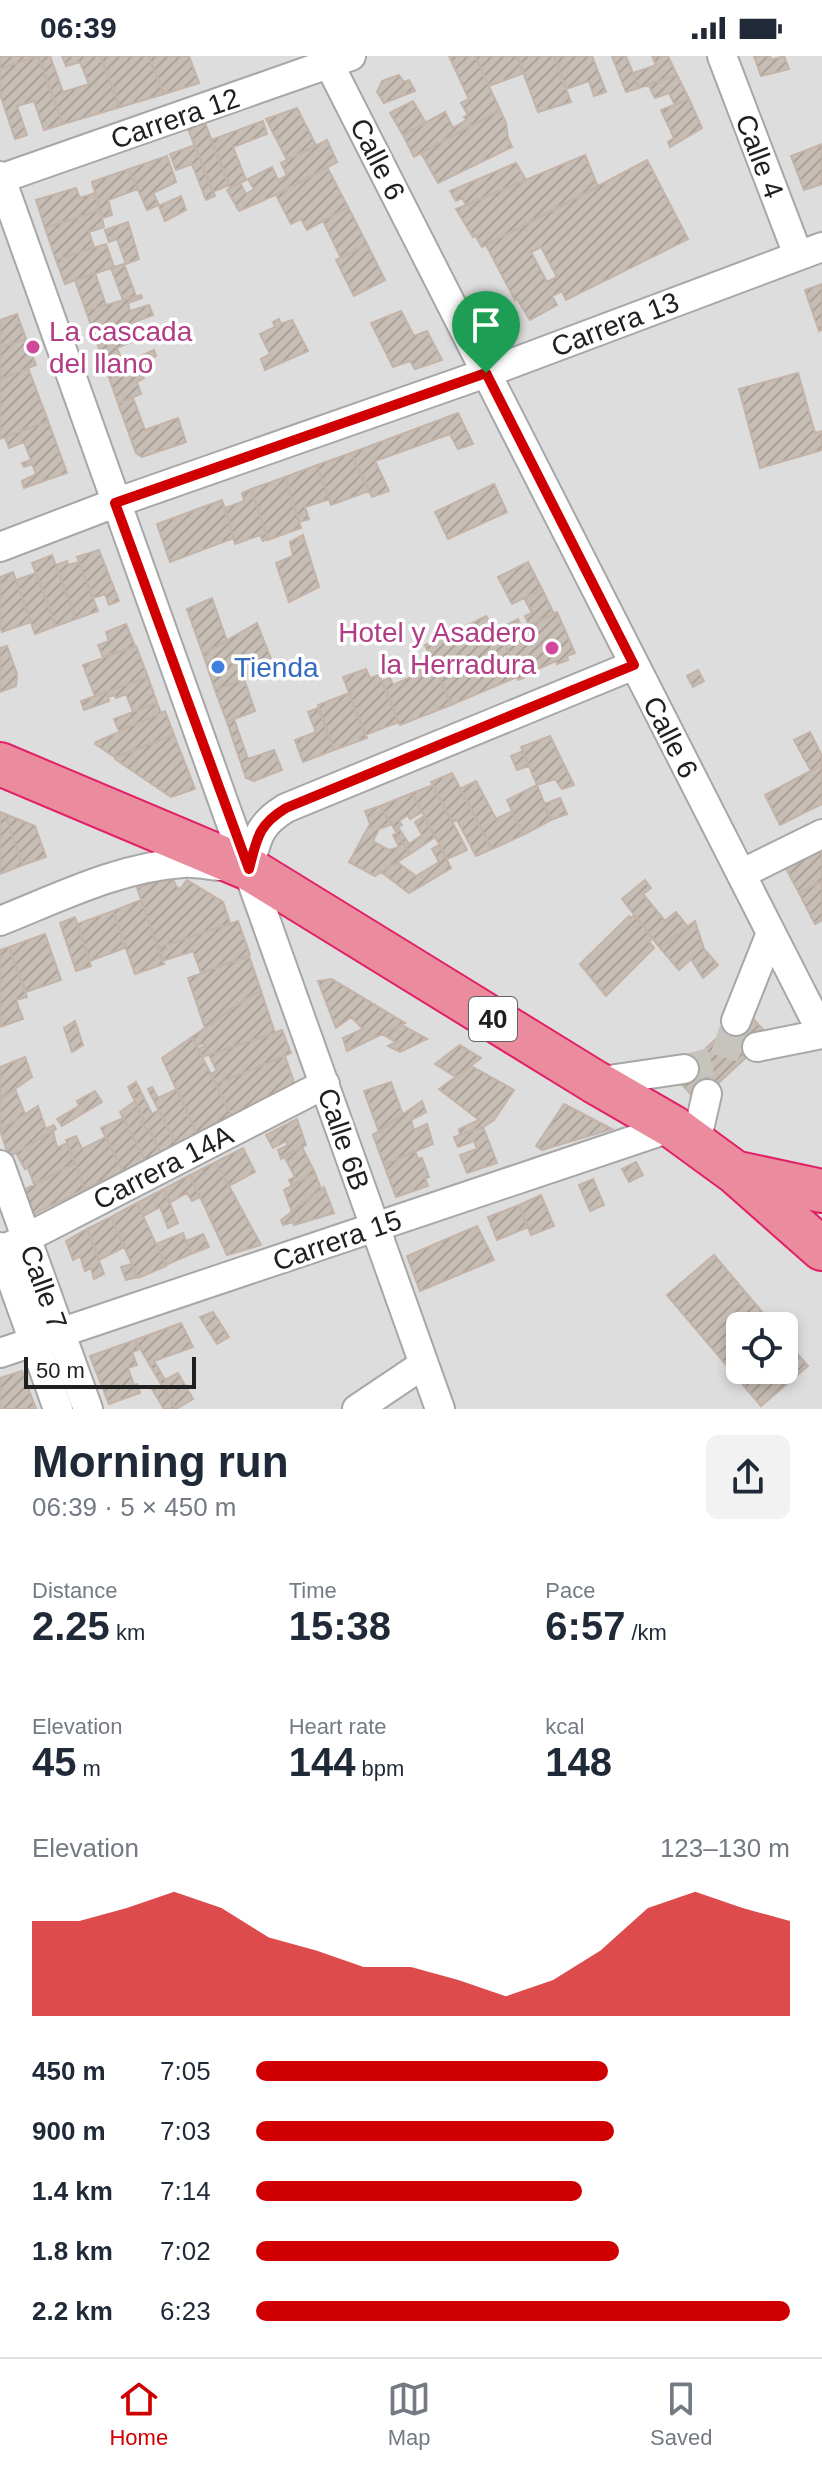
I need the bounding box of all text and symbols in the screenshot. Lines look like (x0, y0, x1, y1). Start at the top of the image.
text: 06:39 (40, 11, 117, 44)
street label: Carrera 12 (107, 82, 243, 155)
street label: Calle 4 (729, 110, 790, 202)
street label: Calle 6 (344, 113, 411, 205)
street label: Carrera 13 (547, 286, 683, 363)
pin (452, 291, 520, 373)
icon: arrive (464, 303, 508, 347)
place label: La cascada del llano (49, 316, 193, 379)
marker: La cascada del llano (24, 338, 42, 356)
place label: Hotel y Asadero la Herradura (338, 617, 536, 680)
marker: Hotel y Asadero la Herradura (543, 639, 561, 657)
place label: Tienda (234, 652, 319, 683)
marker: Tienda (209, 658, 227, 676)
street label: Calle 6 (637, 691, 704, 783)
road number: 40 (469, 997, 517, 1041)
street label: Calle 6B (312, 1084, 375, 1194)
street label: Carrera 14A (88, 1119, 238, 1216)
street label: Carrera 15 (269, 1204, 405, 1277)
street label: Calle 7 (14, 1241, 73, 1333)
map controls (726, 1312, 798, 1384)
button: locate (726, 1312, 798, 1384)
scale bar (24, 1353, 196, 1389)
text: 50 m (36, 1358, 85, 1383)
button: share (706, 1435, 790, 1519)
text: Morning run (32, 1437, 289, 1486)
text: 06:39 · 5 × 450 m (32, 1492, 237, 1522)
text: Distance (32, 1578, 118, 1603)
text: Time (289, 1578, 337, 1603)
text: Pace (545, 1578, 595, 1603)
text: 2.25 (32, 1604, 110, 1648)
text: 15:38 (289, 1604, 391, 1648)
text: 6:57 (545, 1604, 625, 1648)
text: km (110, 1620, 145, 1645)
text: /km (625, 1620, 667, 1645)
text: Elevation (32, 1714, 123, 1739)
text: Heart rate (289, 1714, 386, 1739)
text: kcal (545, 1714, 584, 1739)
text: 45 (32, 1740, 77, 1784)
text: 144 (289, 1740, 355, 1784)
text: 148 (545, 1740, 612, 1784)
text: m (77, 1756, 101, 1781)
text: bpm (355, 1756, 404, 1781)
text: Elevation (32, 1833, 139, 1863)
text: 123–130 m (660, 1833, 790, 1863)
text: 450 m (32, 2056, 106, 2086)
text: 7:05 (160, 2056, 211, 2086)
text: 900 m (32, 2116, 106, 2146)
text: 7:03 (160, 2116, 211, 2146)
text: 1.4 km (32, 2176, 113, 2206)
text: 7:14 (160, 2176, 211, 2206)
text: 1.8 km (32, 2236, 113, 2266)
text: 7:02 (160, 2236, 211, 2266)
text: 2.2 km (32, 2296, 113, 2326)
text: 6:23 (160, 2296, 211, 2326)
tab: Home (109, 2377, 168, 2451)
tab: Map (387, 2377, 431, 2451)
tab: Saved (650, 2377, 713, 2451)

